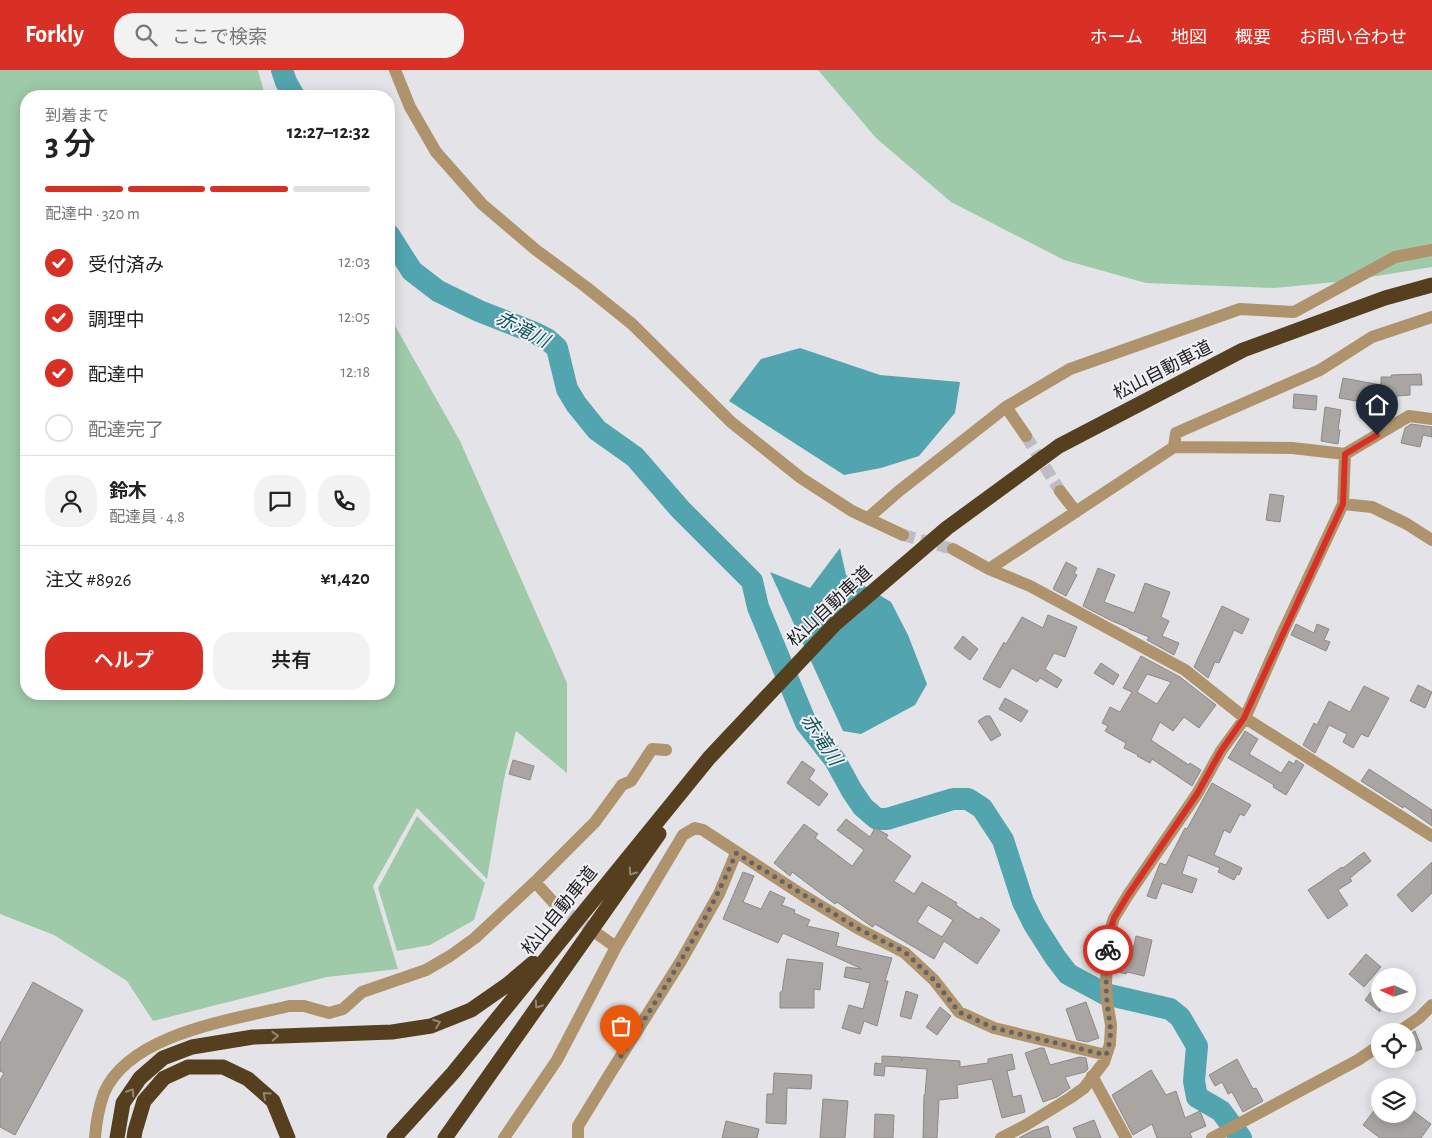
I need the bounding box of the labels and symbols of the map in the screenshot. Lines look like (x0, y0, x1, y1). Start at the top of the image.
water label: 赤滝川 (492, 308, 554, 352)
street label: 松山自動車道 (1110, 337, 1215, 404)
pin (1356, 384, 1398, 435)
street label: 松山自動車道 (783, 562, 876, 650)
water label: 赤滝川 (798, 710, 846, 771)
street label: 松山自動車道 (517, 862, 601, 959)
one-way arrow (629, 866, 638, 876)
courier (1083, 925, 1133, 975)
north arrow (1371, 968, 1416, 1012)
one-way arrow (535, 999, 544, 1009)
pin (600, 1005, 642, 1056)
one-way arrow (432, 1019, 441, 1029)
one-way arrow (272, 1030, 280, 1041)
one-way arrow (124, 1088, 134, 1097)
one-way arrow (263, 1092, 272, 1101)

